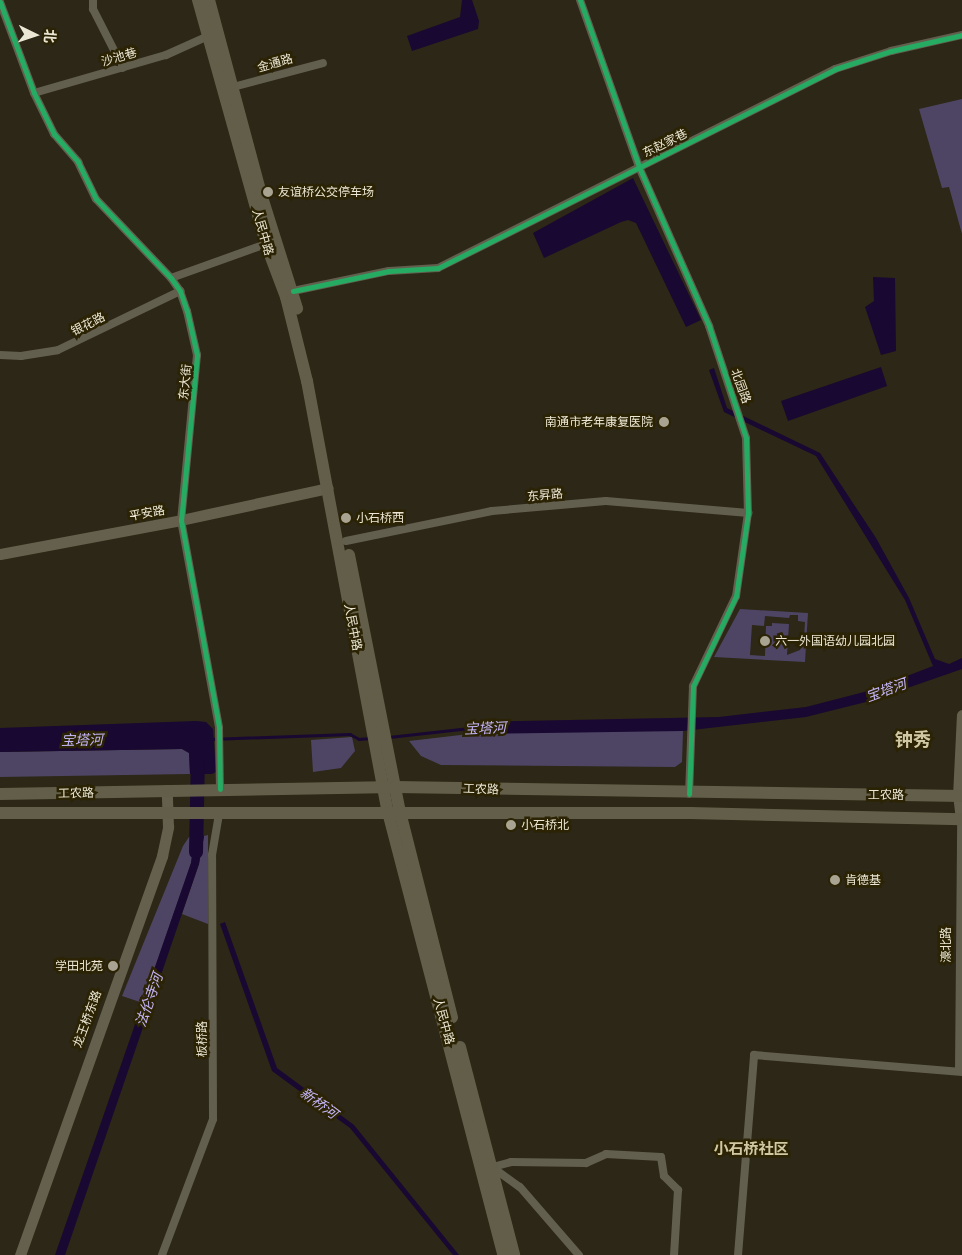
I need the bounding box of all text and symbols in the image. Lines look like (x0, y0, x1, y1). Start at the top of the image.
north arrow (10, 10, 60, 60)
text: 北 (40, 28, 60, 44)
street label: 沙池巷 (100, 45, 138, 69)
street label: 金通路 (256, 51, 294, 75)
street label: 东赵家巷 (640, 126, 690, 160)
place label: 友谊桥公交停车场 (278, 185, 374, 199)
marker: 友谊桥公交停车场 (262, 186, 274, 198)
street label: 人民中路 (249, 207, 277, 257)
street label: 银花路 (69, 309, 107, 339)
street label: 东大街 (176, 363, 194, 401)
street label: 北园路 (728, 367, 754, 405)
place label: 南通市老年康复医院 (545, 415, 653, 429)
marker: 南通市老年康复医院 (657, 415, 671, 429)
street label: 东昇路 (526, 486, 564, 504)
street label: 平安路 (128, 503, 166, 523)
place label: 小石桥西 (356, 511, 404, 525)
marker: 小石桥西 (340, 512, 352, 524)
street label: 人民中路 (341, 602, 365, 652)
place label: 六一外国语幼儿园北园 (775, 634, 895, 648)
marker: 六一外国语幼儿园北园 (759, 635, 771, 647)
water label: 宝塔河 (863, 675, 909, 705)
water label: 宝塔河 (464, 719, 506, 737)
district label: 钟秀 (895, 728, 931, 750)
water label: 宝塔河 (61, 731, 103, 749)
street label: 工农路 (463, 781, 499, 797)
street label: 工农路 (58, 785, 94, 801)
street label: 工农路 (868, 788, 904, 802)
place label: 小石桥北 (521, 818, 569, 832)
marker: 小石桥北 (505, 819, 517, 831)
place label: 肯德基 (845, 873, 881, 887)
marker: 肯德基 (829, 874, 841, 886)
street label: 濠北路 (939, 927, 953, 963)
place label: 学田北苑 (55, 959, 103, 973)
marker: 学田北苑 (107, 960, 119, 972)
water label: 法伦寺河 (132, 971, 166, 1029)
street label: 龙王桥东路 (70, 988, 104, 1050)
street label: 人民中路 (431, 996, 457, 1046)
street label: 板桥路 (195, 1021, 209, 1057)
water label: 新桥河 (297, 1084, 341, 1122)
district label: 小石桥社区 (714, 1140, 788, 1158)

